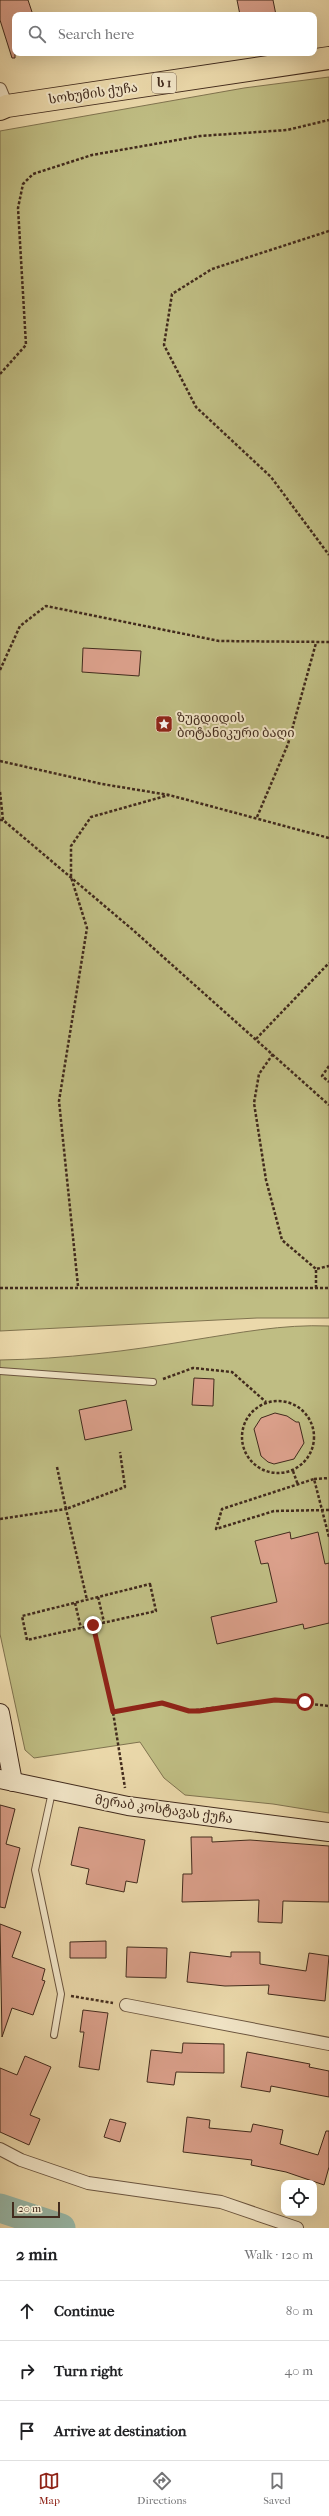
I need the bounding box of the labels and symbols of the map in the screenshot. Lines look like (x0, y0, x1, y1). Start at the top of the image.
road number: ს 1 (152, 73, 176, 93)
street label: სოხუმის ქუჩა (47, 79, 139, 107)
place label: ზუგდიდის ბოტანიკური ბაღი (177, 710, 295, 740)
place icon: ზუგდიდის ბოტანიკური ბაღი (154, 714, 174, 734)
route end (84, 1616, 102, 1634)
route start (296, 1693, 314, 1711)
street label: მერაბ კოსტავას ქუჩა (94, 1792, 234, 1826)
scale bar (12, 2200, 60, 2219)

